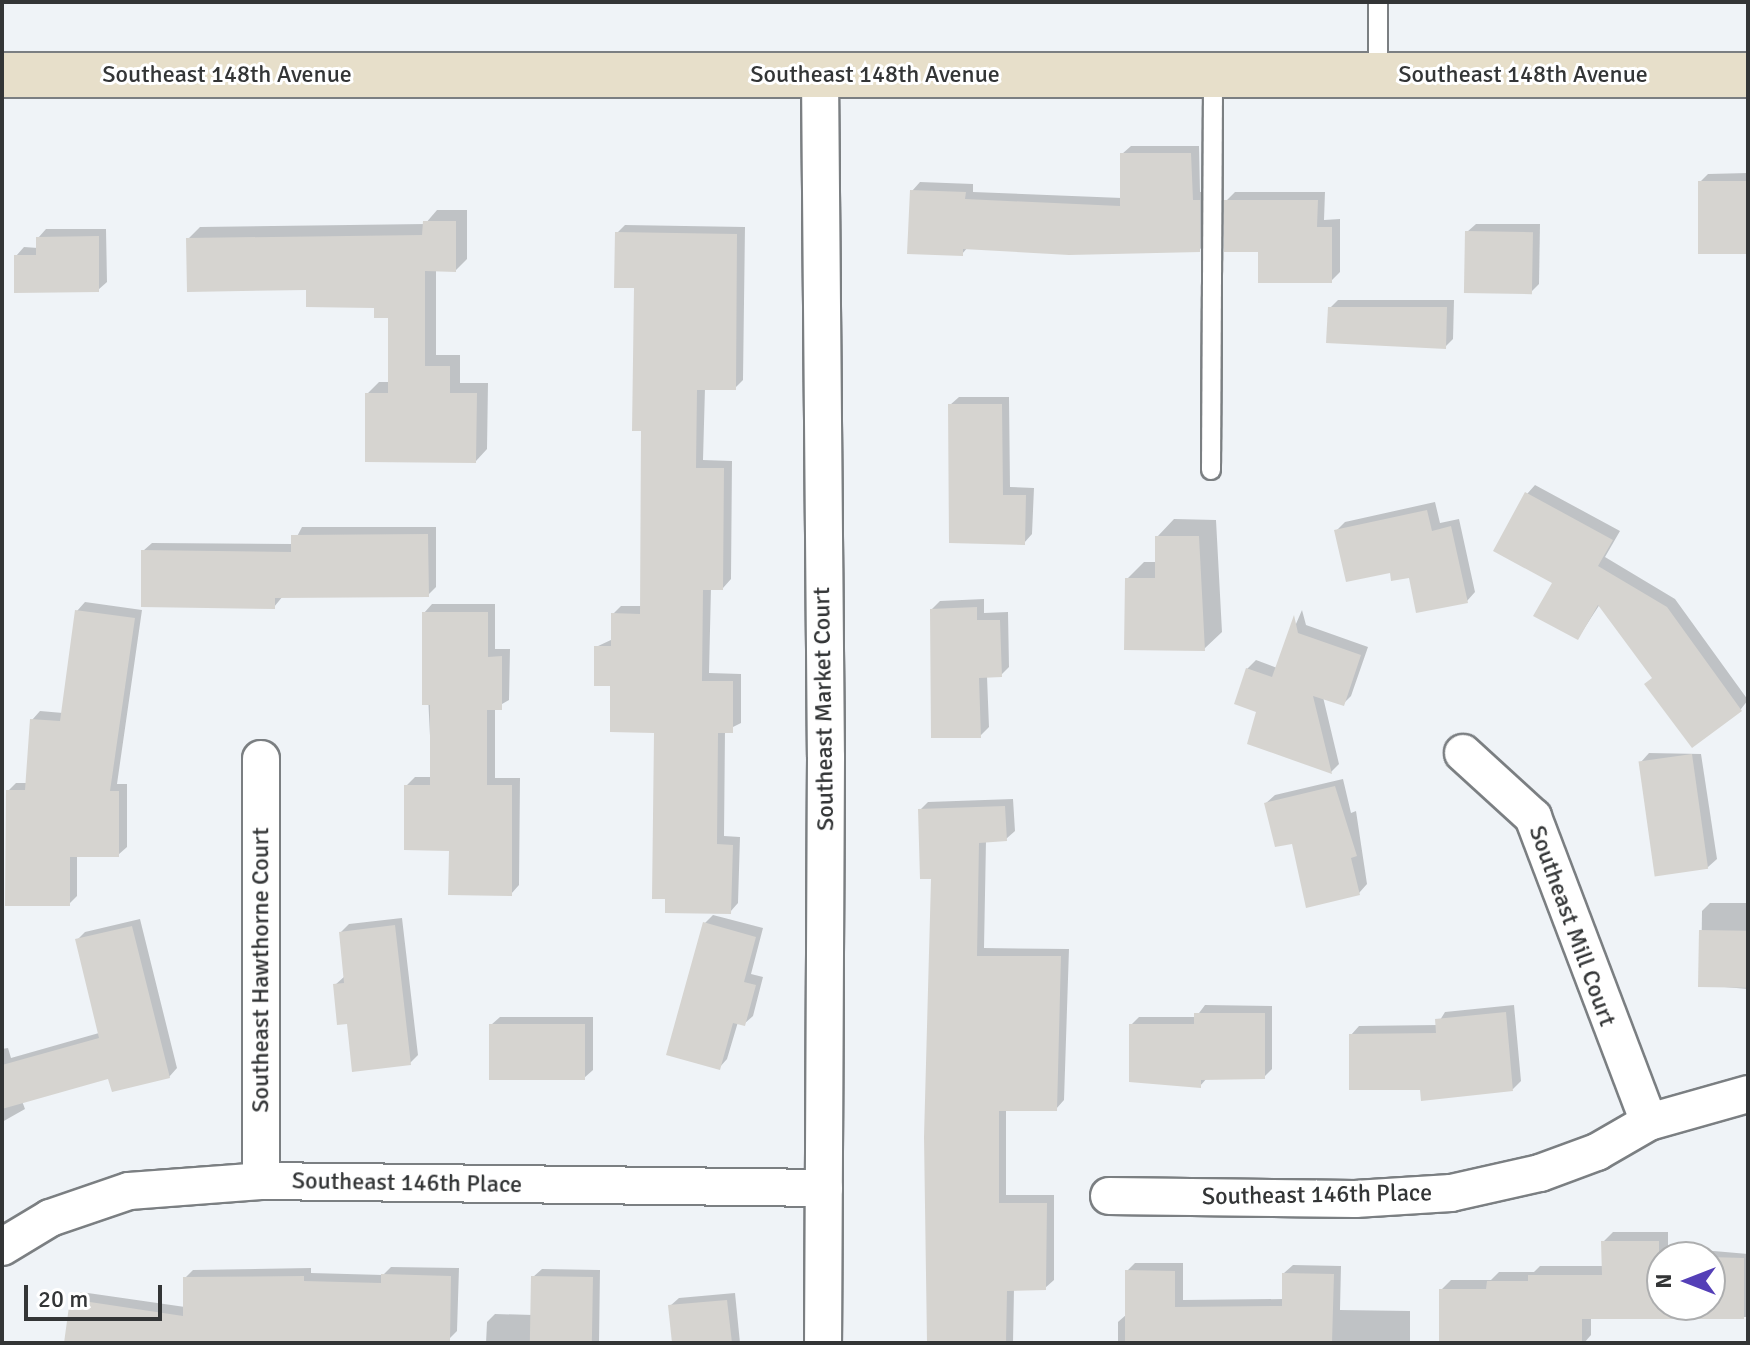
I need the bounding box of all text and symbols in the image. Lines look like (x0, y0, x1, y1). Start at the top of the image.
street label: Southeast 148th Avenue (102, 61, 352, 89)
street label: Southeast 148th Avenue (750, 61, 1000, 89)
street label: Southeast 148th Avenue (1398, 61, 1648, 89)
street label: Southeast Market Court (807, 587, 841, 831)
street label: Southeast Mill Court (1522, 822, 1622, 1030)
street label: Southeast Hawthorne Court (247, 827, 275, 1113)
street label: Southeast 146th Place (292, 1167, 522, 1199)
street label: Southeast 146th Place (1202, 1179, 1432, 1211)
north arrow (1646, 1241, 1726, 1321)
scale bar (28, 1269, 166, 1319)
text: N (1650, 1273, 1677, 1289)
text: 20 m (38, 1284, 88, 1314)

